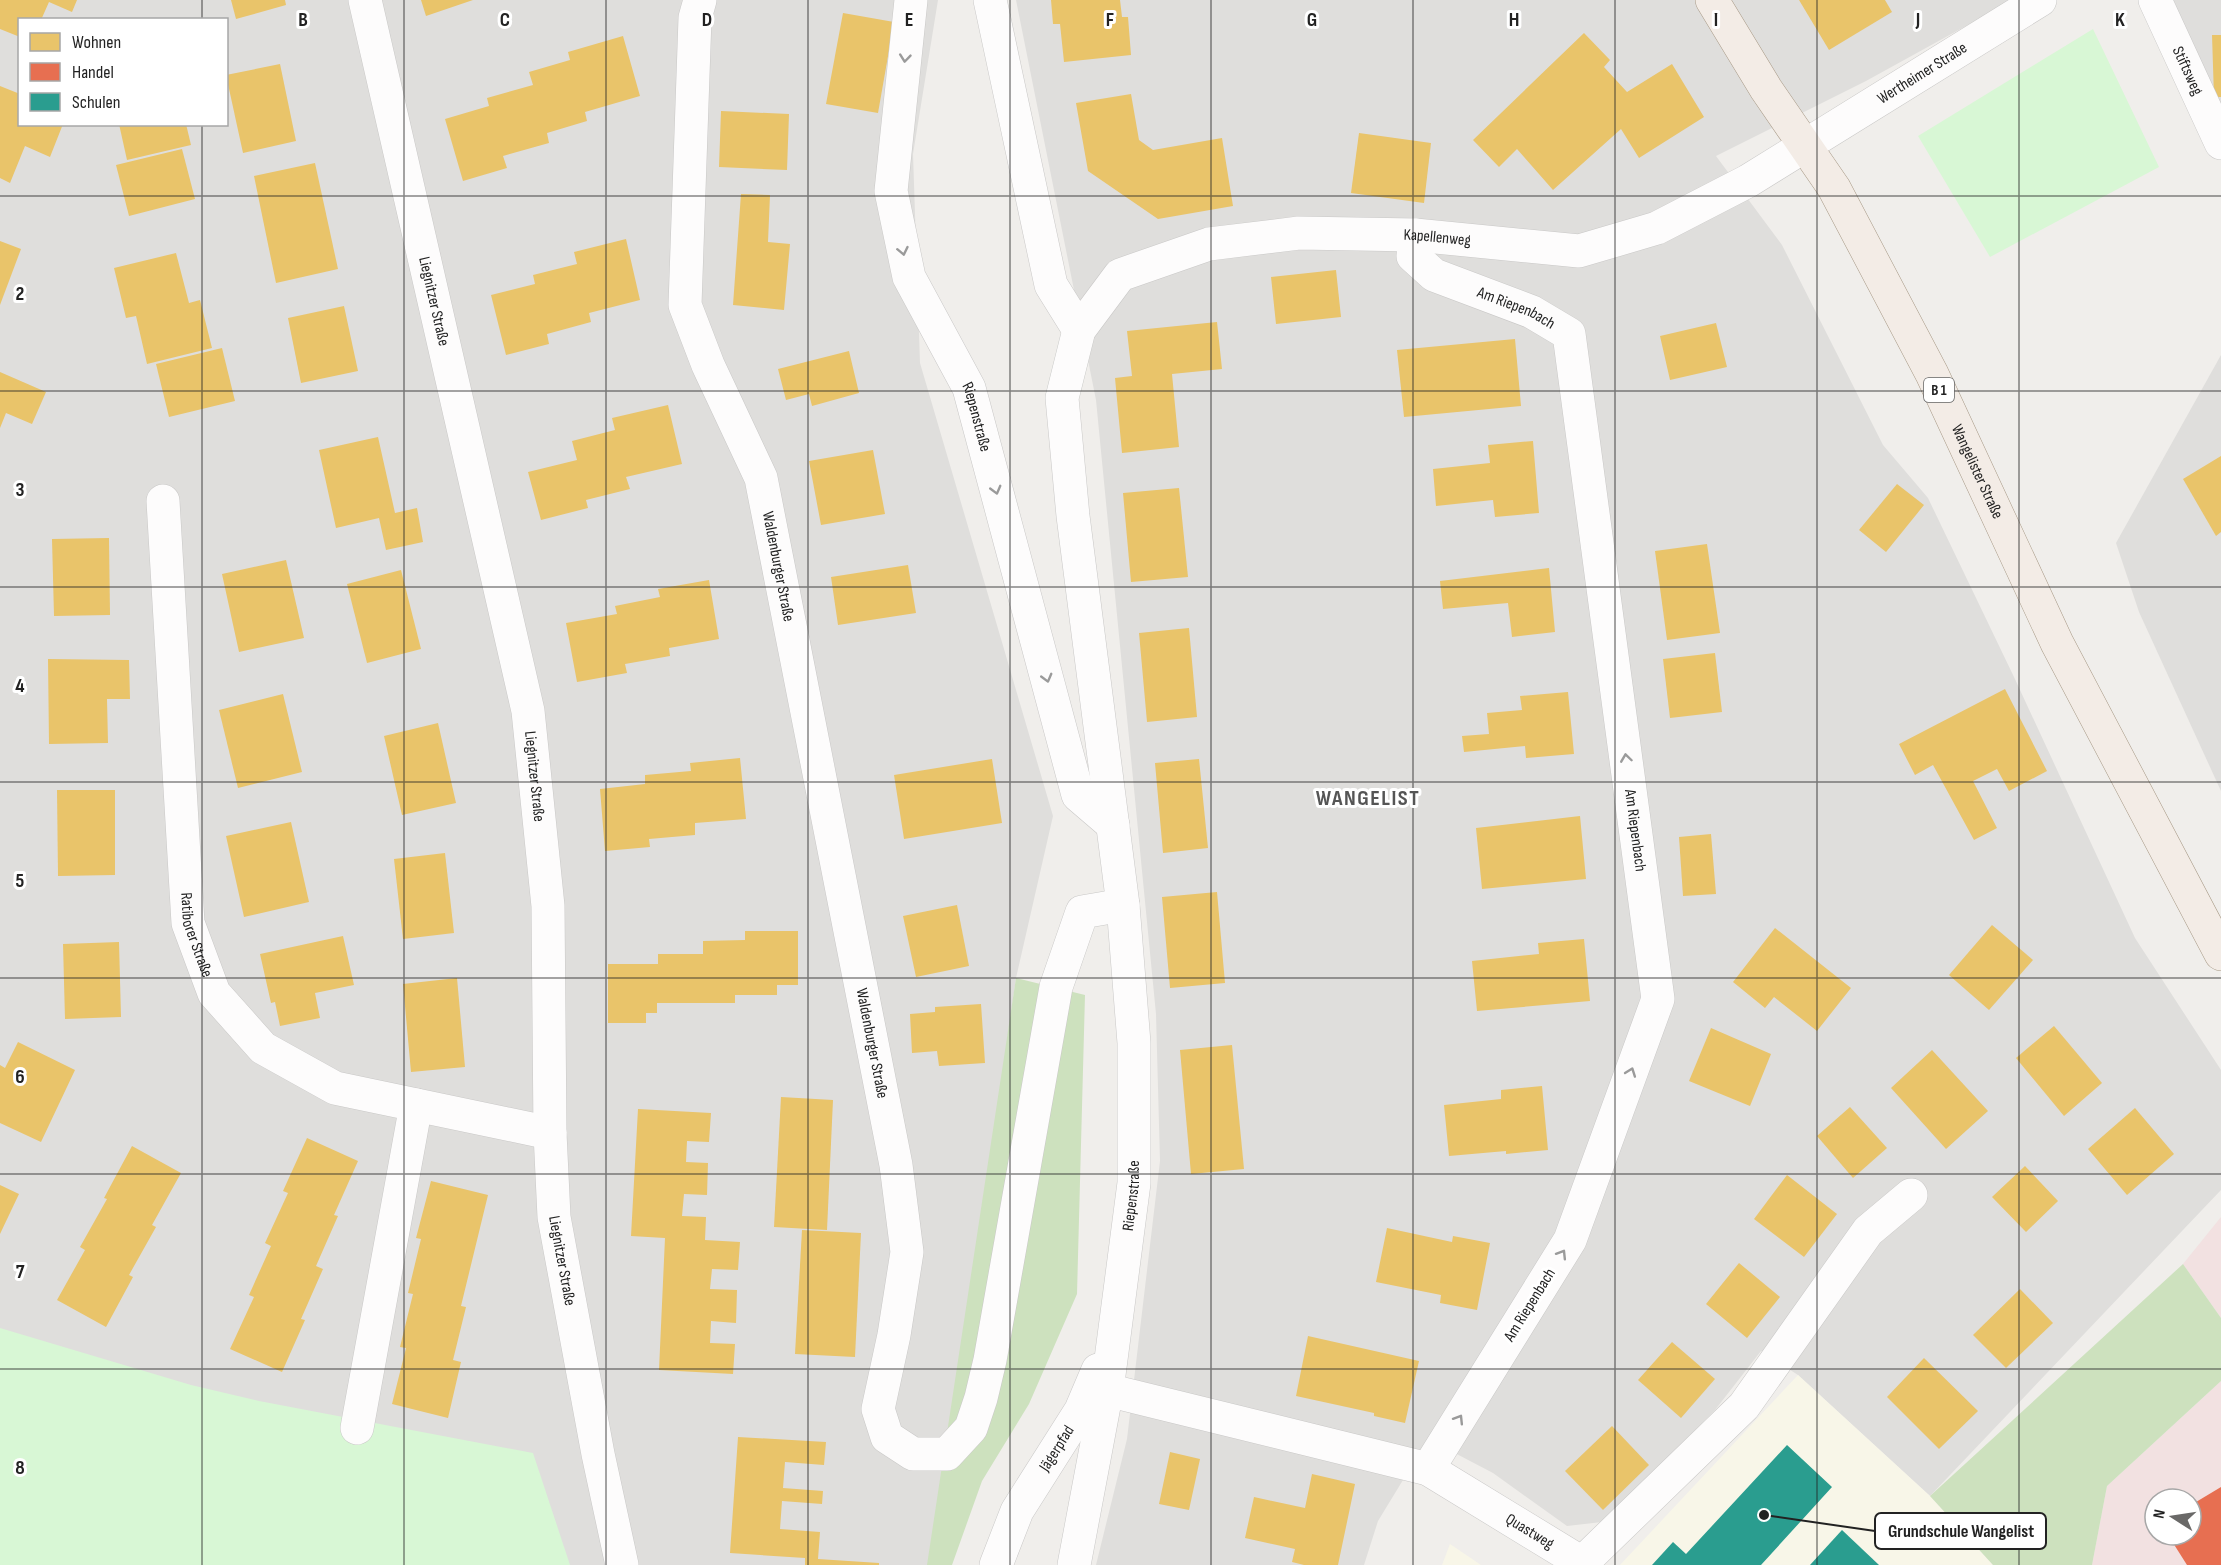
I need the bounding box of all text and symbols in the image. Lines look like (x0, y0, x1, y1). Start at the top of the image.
text: B (298, 8, 308, 32)
text: C (500, 8, 510, 32)
text: D (702, 8, 712, 32)
text: E (905, 8, 913, 32)
text: F (1106, 8, 1114, 32)
text: G (1307, 8, 1317, 32)
text: H (1509, 8, 1519, 32)
text: I (1714, 8, 1718, 32)
text: J (1915, 8, 1920, 32)
text: K (2115, 8, 2125, 32)
legend (18, 18, 228, 126)
text: Wohnen (72, 32, 121, 53)
street label: Wertheimer Straße (1874, 38, 1970, 108)
street label: Stiftsweg (2168, 43, 2207, 98)
one-way arrow (899, 54, 912, 63)
text: Handel (72, 62, 114, 83)
text: Schulen (72, 92, 120, 113)
street label: Kapellenweg (1404, 225, 1472, 250)
one-way arrow (896, 246, 909, 256)
street label: Liegnitzer Straße (415, 255, 453, 348)
text: 2 (16, 282, 24, 306)
street label: Am Riepenbach (1474, 282, 1559, 333)
road number: B 1 (1924, 378, 1954, 402)
street label: Riepenstraße (958, 379, 995, 454)
street label: Wangelister Straße (1947, 421, 2007, 522)
text: 3 (16, 478, 25, 502)
one-way arrow (989, 484, 1001, 495)
street label: Waldenburger Straße (758, 510, 798, 623)
one-way arrow (1040, 672, 1052, 683)
text: 4 (15, 674, 25, 698)
street label: Liegnitzer Straße (521, 730, 549, 823)
one-way arrow (1620, 753, 1632, 762)
district label: WANGELIST (1316, 785, 1420, 812)
street label: Am Riepenbach (1620, 787, 1650, 873)
text: 5 (16, 869, 25, 893)
street label: Ratiborer Straße (177, 892, 217, 980)
street label: Waldenburger Straße (852, 986, 892, 1100)
text: 6 (15, 1065, 25, 1089)
one-way arrow (1624, 1067, 1637, 1078)
street label: Riepenstraße (1118, 1160, 1144, 1232)
street label: Liegnitzer Straße (544, 1214, 580, 1307)
one-way arrow (1554, 1250, 1566, 1260)
text: 7 (16, 1260, 25, 1284)
street label: Am Riepenbach (1499, 1265, 1560, 1346)
one-way arrow (1452, 1415, 1463, 1426)
street label: Jägerpfad (1035, 1422, 1078, 1476)
text: 8 (15, 1456, 25, 1480)
north arrow (2143, 1487, 2203, 1547)
text: N (2150, 1508, 2170, 1520)
street label: Quastweg (1502, 1509, 1558, 1553)
callout: Grundschule Wangelist (1875, 1513, 2046, 1549)
text: Grundschule Wangelist (1888, 1521, 2034, 1542)

